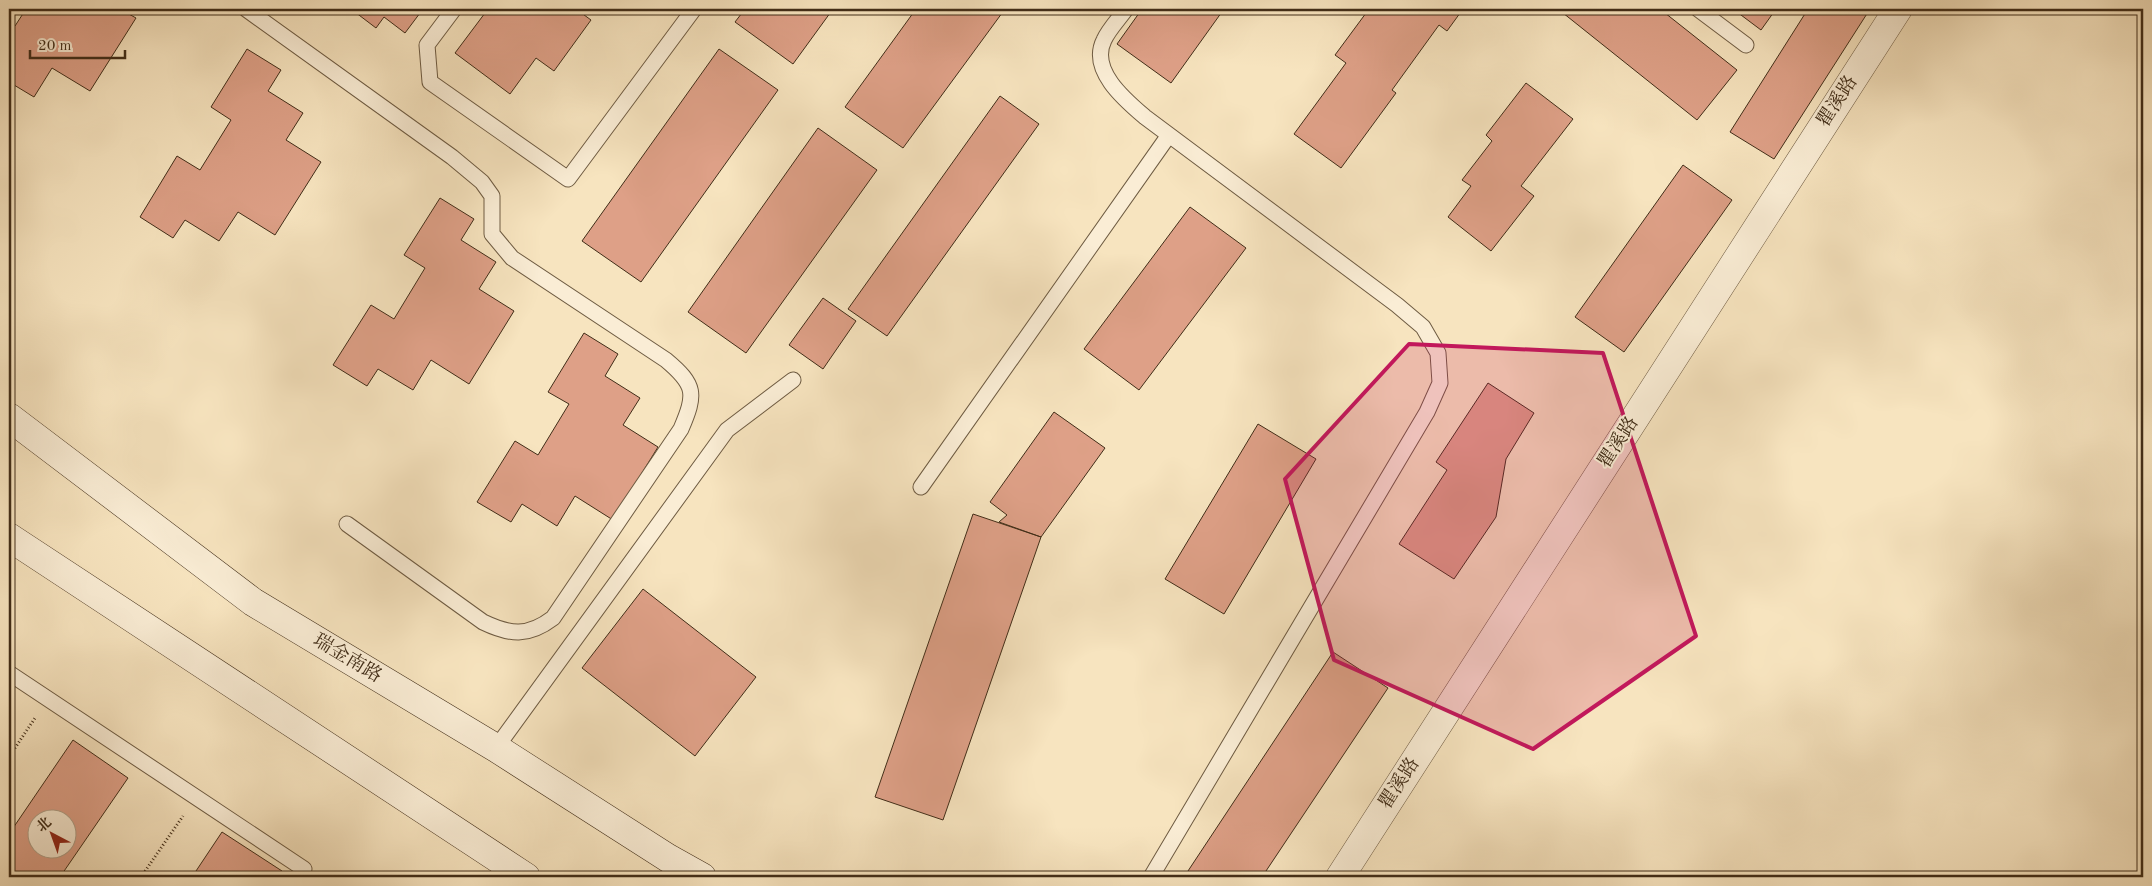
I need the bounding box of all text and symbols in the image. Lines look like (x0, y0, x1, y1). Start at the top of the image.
scale bar (30, 28, 125, 60)
text: 20 m (38, 39, 72, 54)
street label: 瞿溪路 (1813, 72, 1861, 131)
street label: 瞿溪路 (1594, 413, 1642, 472)
street label: 瑞金南路 (310, 629, 386, 687)
street label: 瞿溪路 (1375, 754, 1423, 813)
north arrow (28, 808, 78, 858)
text: 北 (34, 814, 54, 835)

